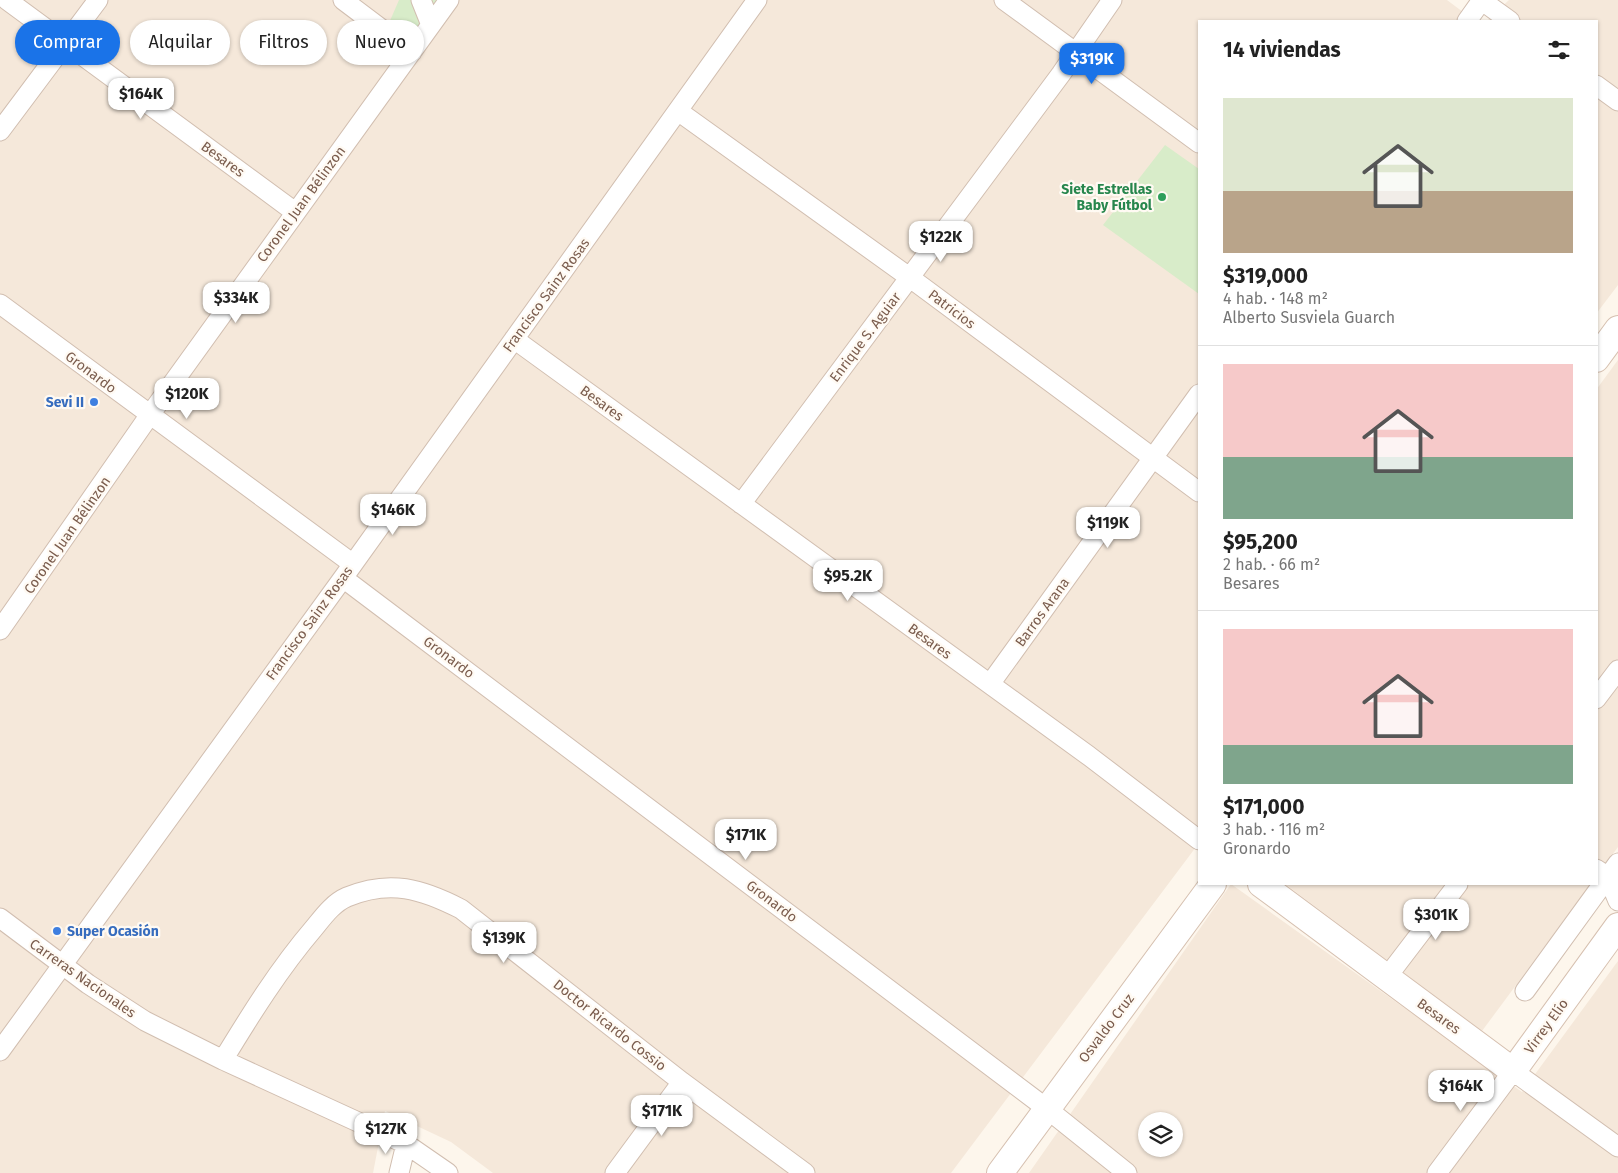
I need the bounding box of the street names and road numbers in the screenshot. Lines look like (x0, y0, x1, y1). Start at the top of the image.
street label: Besares (198, 138, 248, 181)
street label: Coronel Juan Bélinzon (254, 143, 349, 266)
street label: Francisco Sainz Rosas (499, 235, 594, 356)
street label: Patricios (925, 286, 979, 333)
street label: Enrique S. Aguiar (826, 289, 905, 385)
street label: Gronardo (62, 348, 120, 397)
street label: Besares (577, 382, 627, 425)
street label: Coronel Juan Bélinzon (20, 473, 114, 597)
street label: Francisco Sainz Rosas (262, 563, 357, 684)
street label: Barros Arana (1012, 574, 1073, 650)
street label: Besares (905, 620, 955, 663)
street label: Gronardo (420, 633, 478, 682)
street label: Gronardo (743, 877, 801, 926)
street label: Carreras Nacionales (26, 935, 140, 1022)
street label: Doctor Ricardo Cossio (550, 976, 670, 1075)
street label: Osvaldo Cruz (1075, 991, 1138, 1066)
street label: Besares (1414, 995, 1464, 1038)
street label: Virrey Elío (1521, 995, 1572, 1057)

